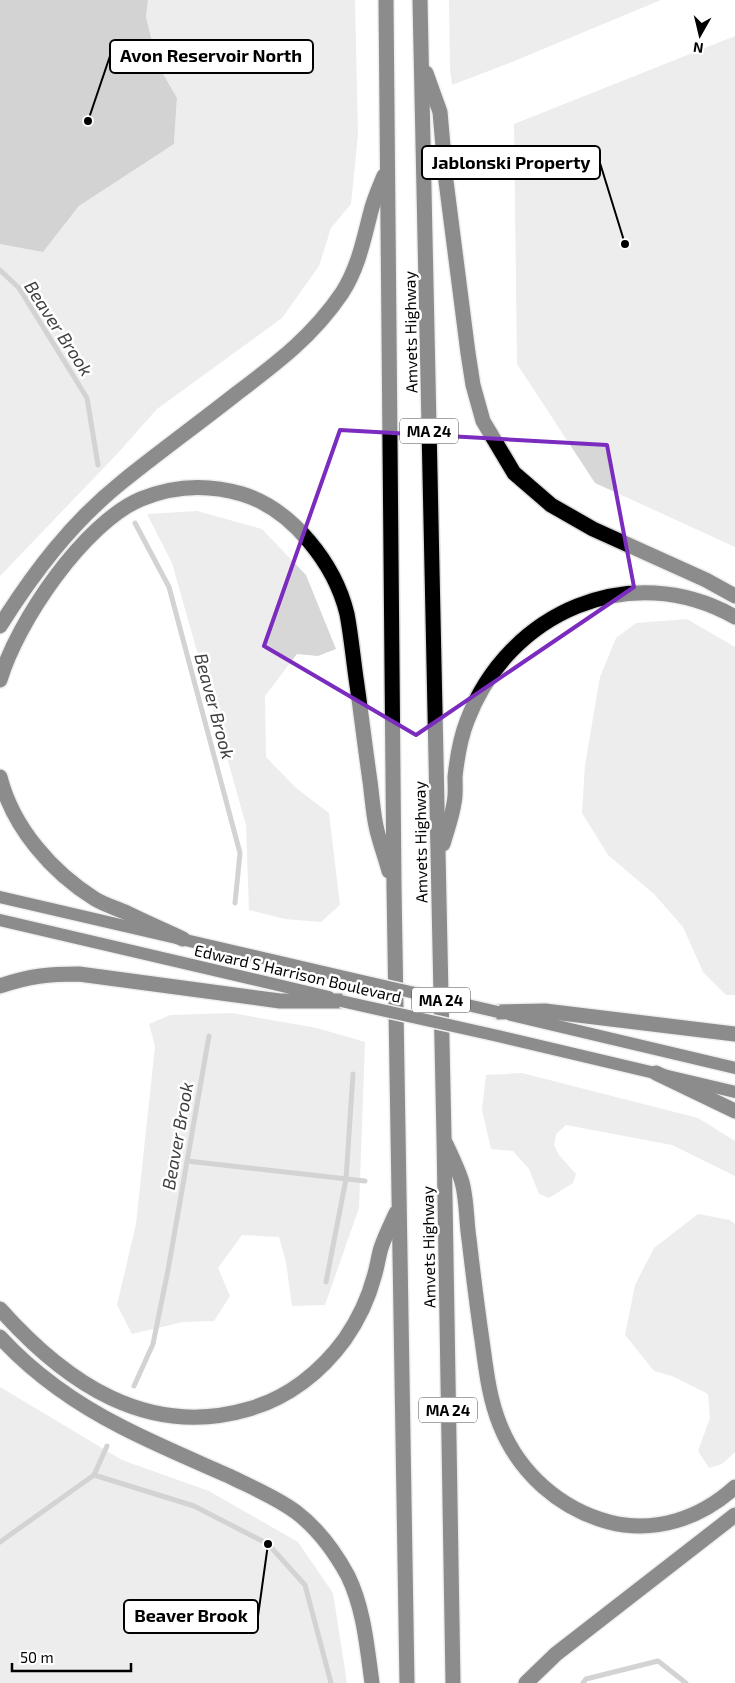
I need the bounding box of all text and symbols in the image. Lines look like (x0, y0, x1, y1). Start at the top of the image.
north arrow (675, 10, 725, 60)
text: N (692, 39, 704, 57)
callout: Avon Reservoir North (110, 40, 313, 73)
text: Avon Reservoir North (120, 44, 302, 66)
callout: Jablonski Property (422, 146, 600, 179)
text: Jablonski Property (432, 151, 591, 173)
street label: Amvets Highway (399, 270, 421, 393)
water label: Beaver Brook (20, 276, 98, 380)
road number: MA 24 (400, 418, 458, 444)
water label: Beaver Brook (190, 651, 240, 761)
street label: Amvets Highway (409, 780, 431, 903)
street label: Edward S Harrison Boulevard (193, 940, 403, 1006)
road number: MA 24 (412, 988, 470, 1012)
water label: Beaver Brook (157, 1080, 197, 1192)
street label: Amvets Highway (417, 1185, 439, 1308)
road number: MA 24 (419, 1398, 477, 1422)
callout: Beaver Brook (124, 1600, 258, 1633)
text: Beaver Brook (134, 1604, 248, 1626)
scale bar (12, 1640, 131, 1672)
text: 50 m (20, 1648, 54, 1666)

